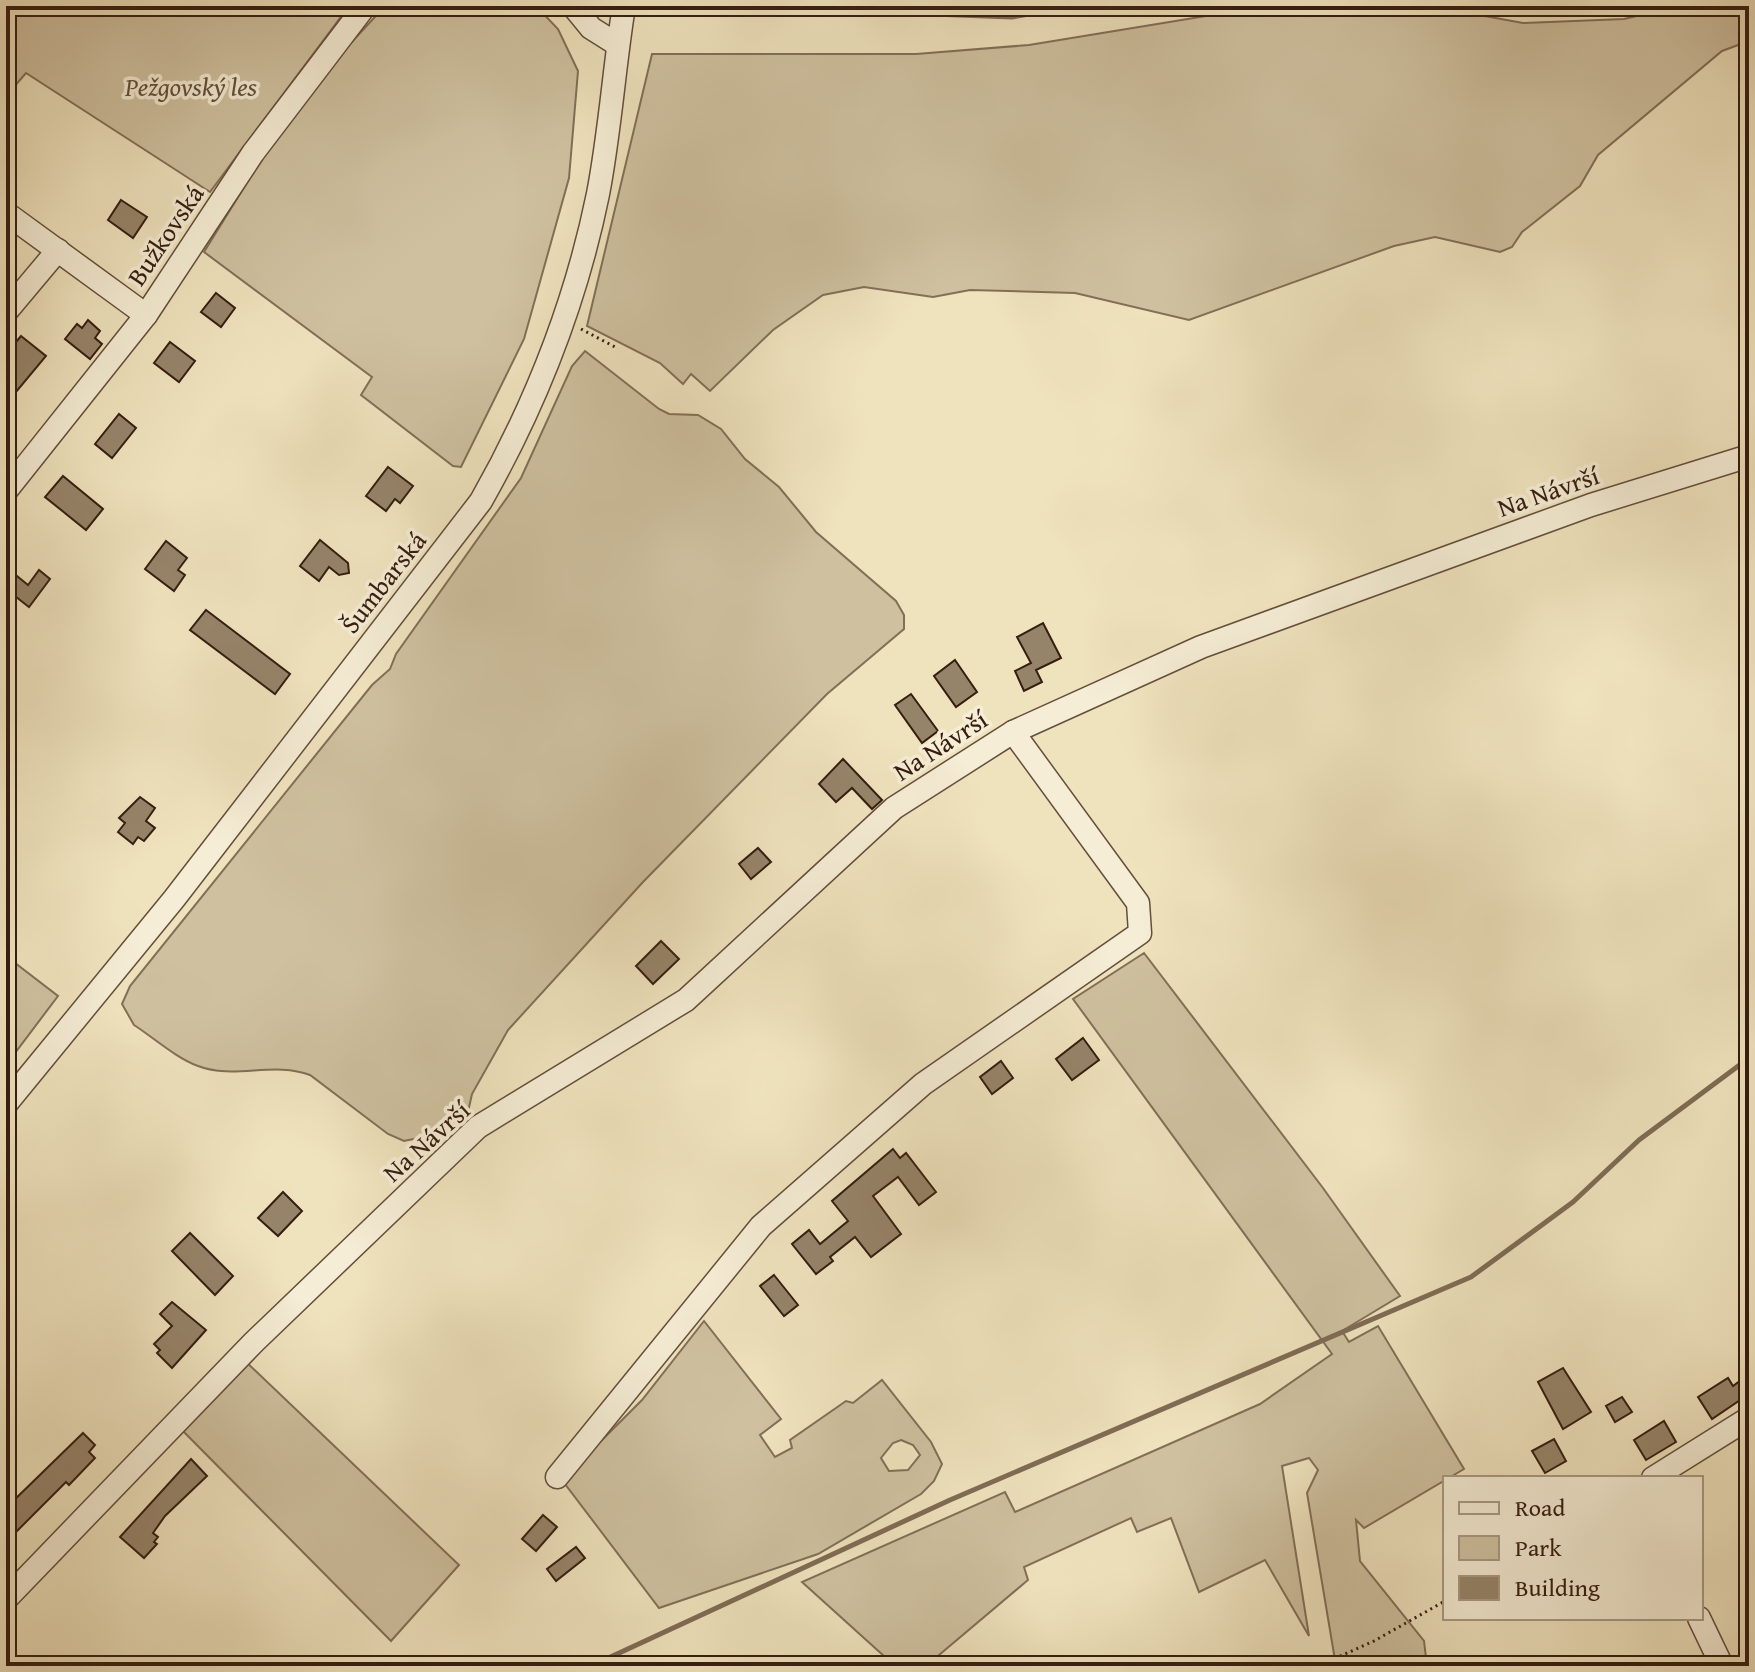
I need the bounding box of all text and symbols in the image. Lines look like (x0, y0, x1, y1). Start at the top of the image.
park label: Pežgovský les (124, 67, 258, 106)
street label: Bužkovská (117, 176, 214, 293)
street label: Na Návrší (1492, 455, 1605, 527)
street label: Šumbarská (331, 522, 436, 641)
street label: Na Návrší (885, 700, 995, 790)
street label: Na Návrší (374, 1091, 479, 1191)
legend (1443, 1476, 1703, 1620)
text: Road (1515, 1490, 1565, 1525)
text: Park (1515, 1530, 1562, 1565)
text: Building (1515, 1570, 1600, 1605)

